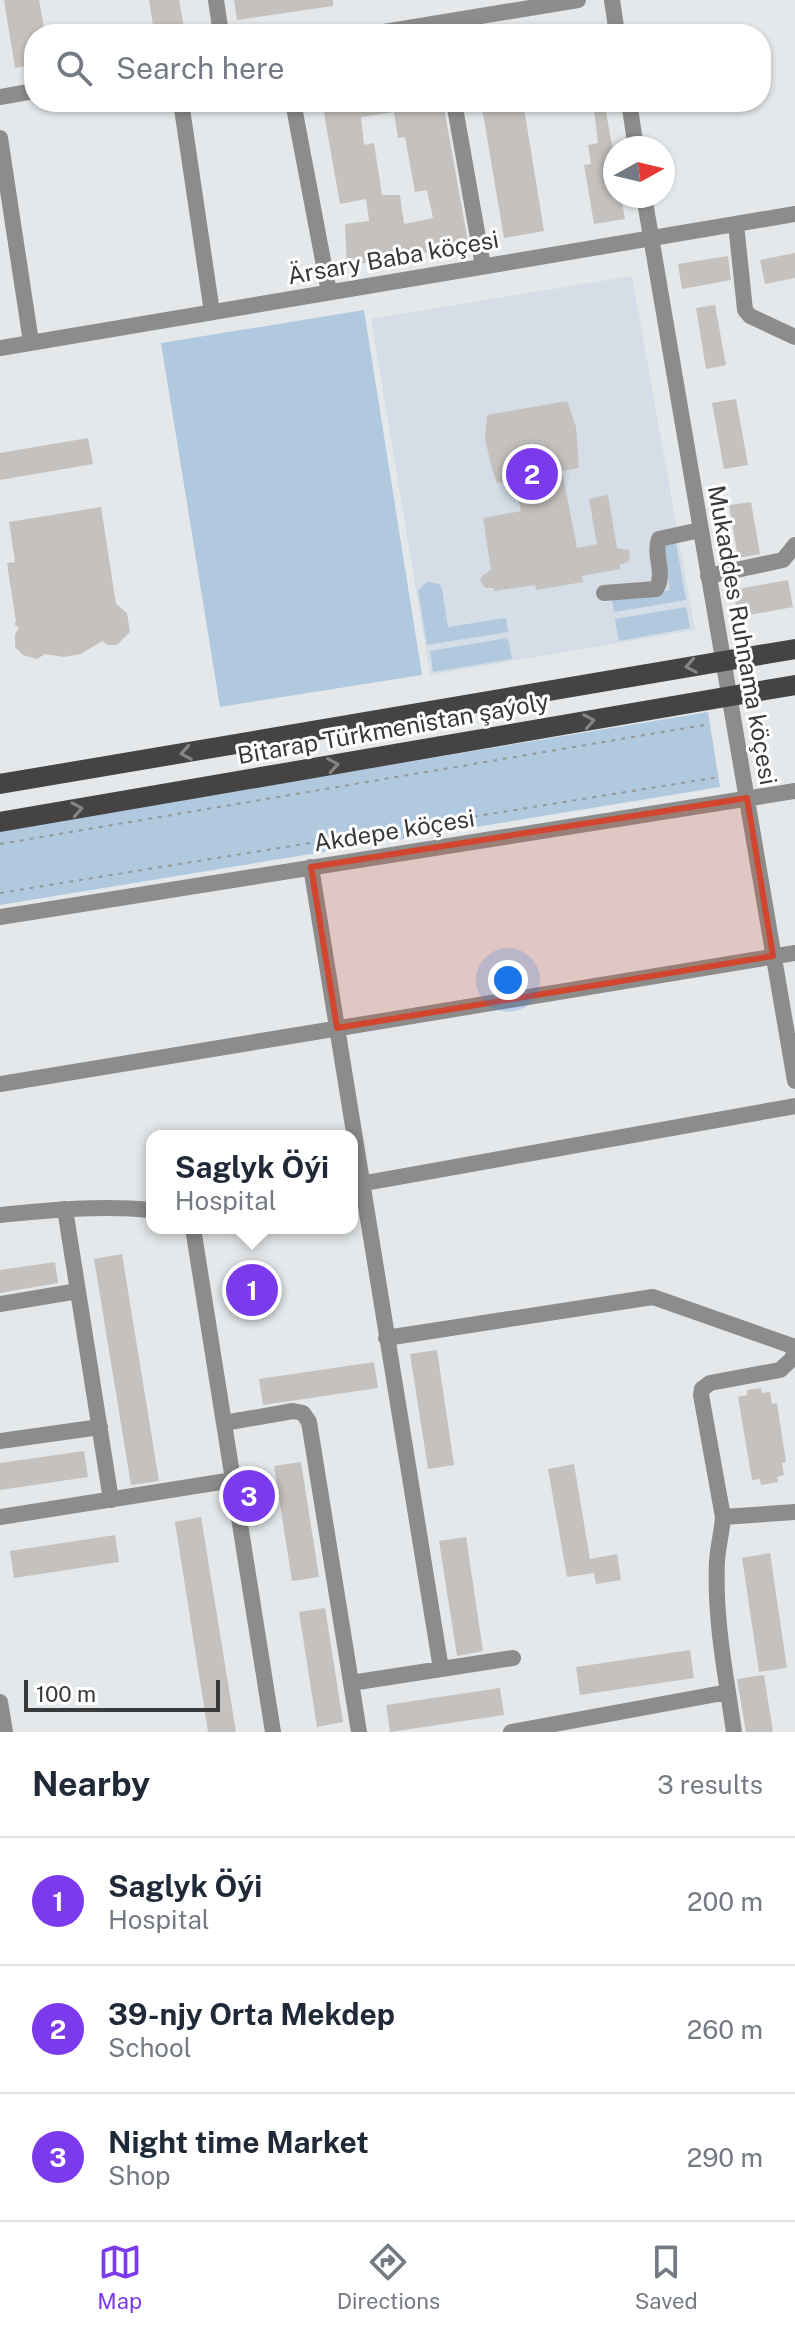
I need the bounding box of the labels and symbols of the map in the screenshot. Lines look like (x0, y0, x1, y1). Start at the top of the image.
north arrow (603, 136, 675, 208)
street label: Ärsary Baba köçesi (285, 225, 501, 289)
pin: 2 (506, 444, 558, 504)
street label: Mukaddes Ruhnama köçesi (703, 483, 783, 787)
one-way arrow (684, 657, 697, 674)
street label: Bitarap Türkmenistan şaýoly (235, 687, 551, 769)
one-way arrow (582, 713, 596, 730)
one-way arrow (179, 743, 193, 760)
one-way arrow (326, 757, 340, 774)
one-way arrow (70, 802, 84, 819)
street label: Akdepe köçesi (312, 803, 476, 857)
your location (488, 960, 528, 1000)
pin: 1 (226, 1260, 278, 1320)
pin: 3 (223, 1466, 275, 1526)
scale bar (24, 1676, 220, 1712)

